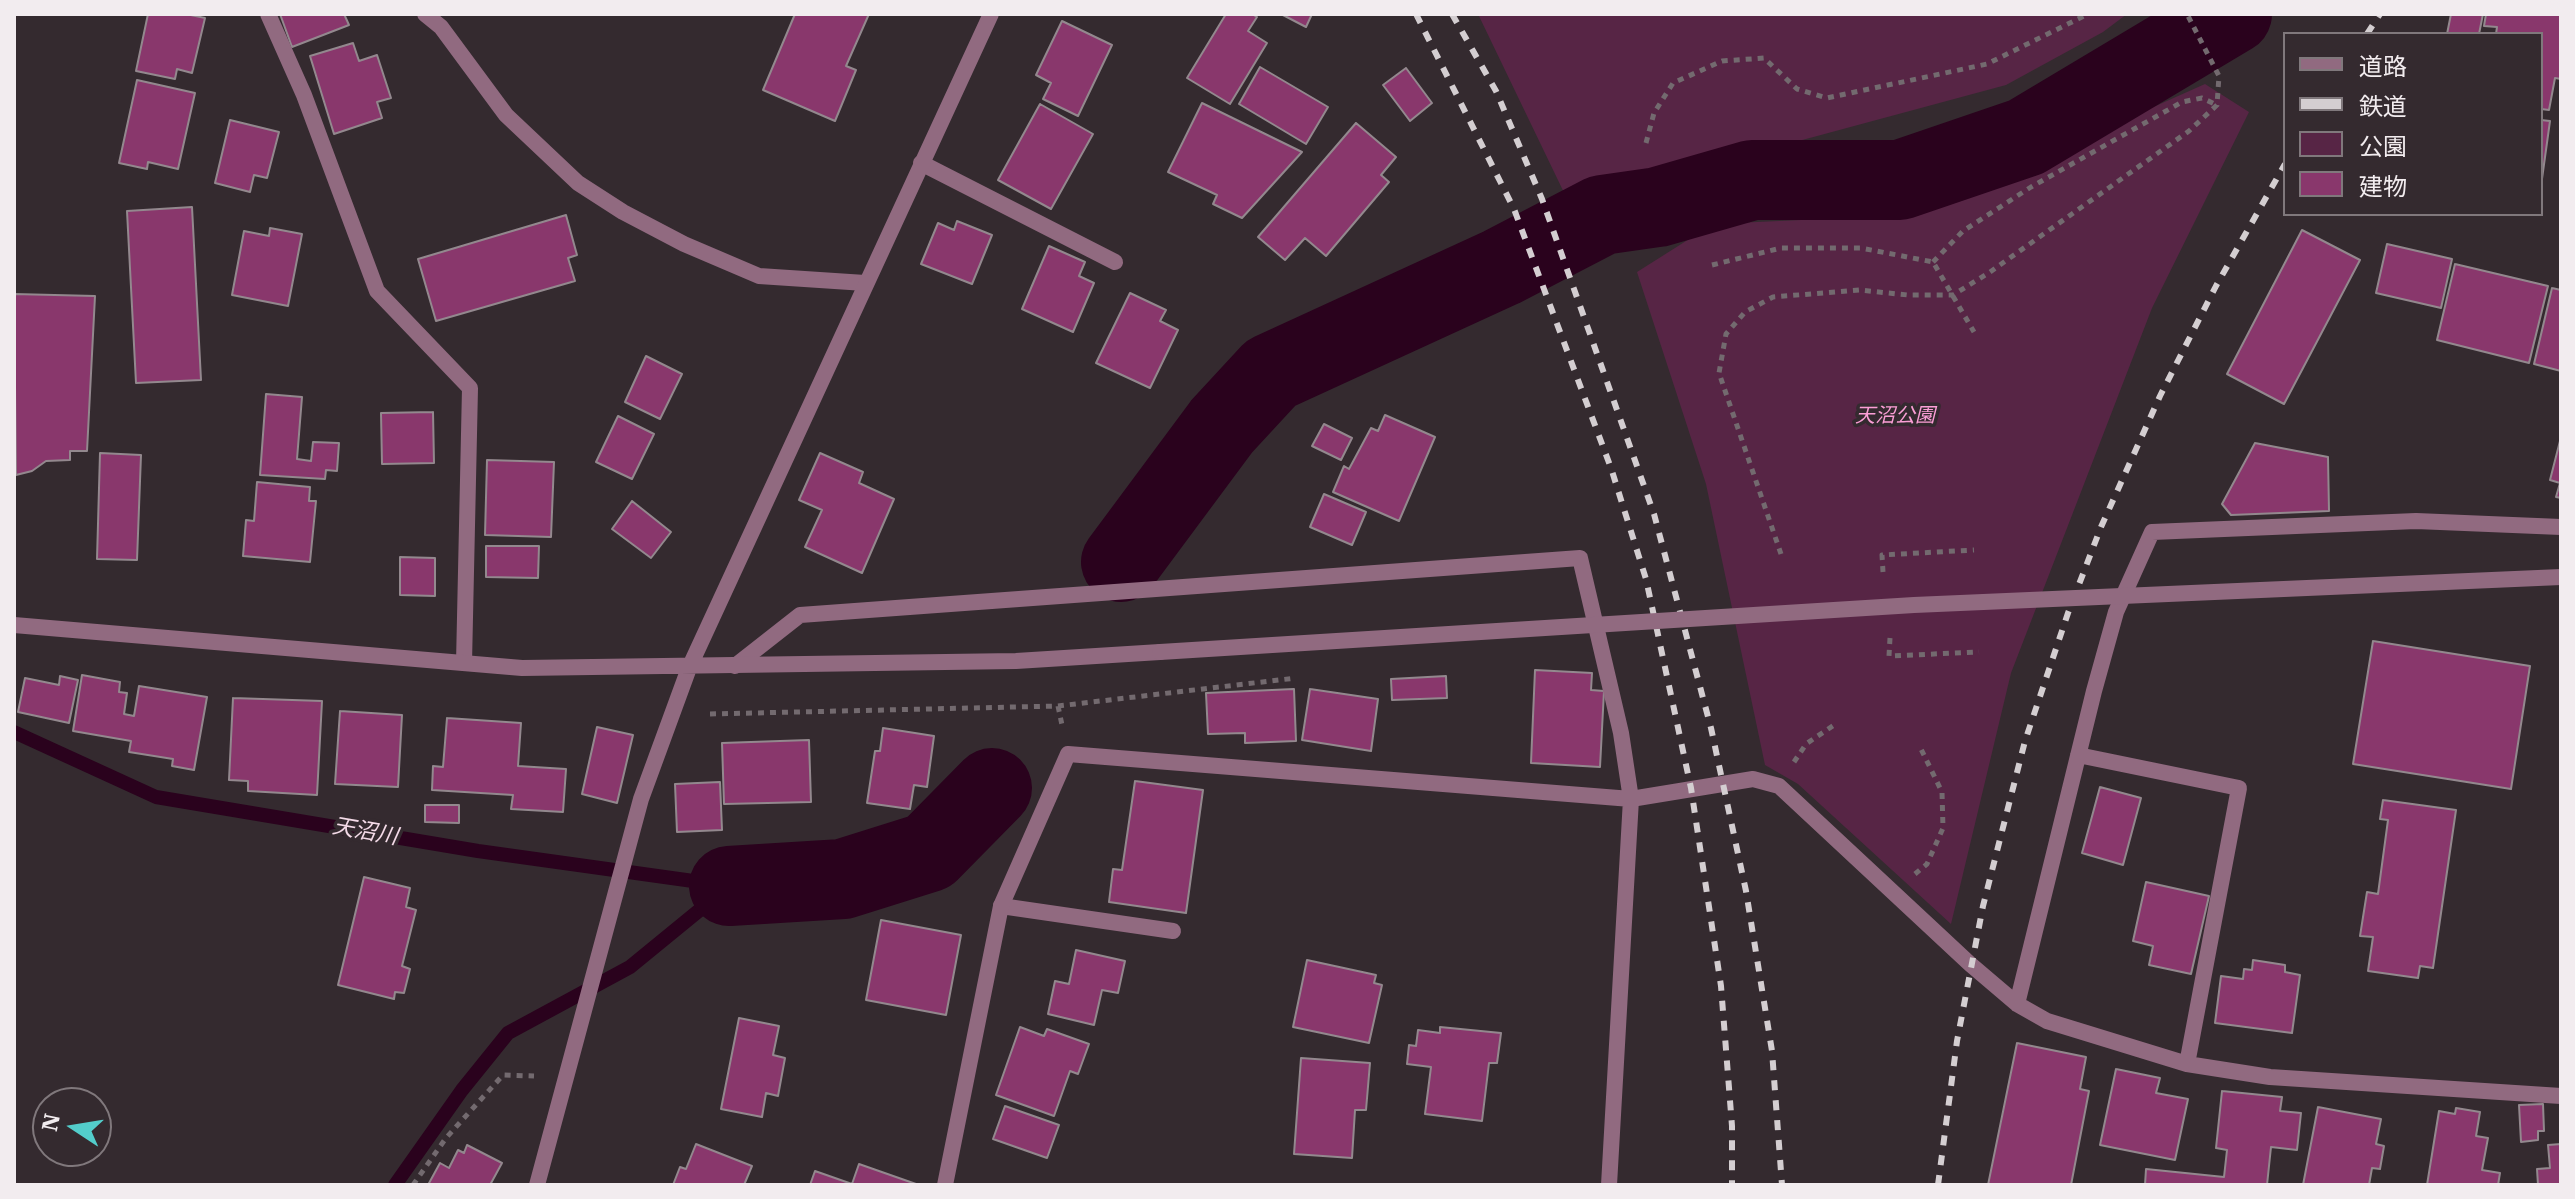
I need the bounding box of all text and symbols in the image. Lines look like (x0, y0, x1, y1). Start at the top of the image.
legend (2283, 32, 2543, 216)
text: 道路 (2359, 50, 2407, 82)
text: 鉄道 (2359, 90, 2407, 122)
text: 公園 (2359, 130, 2407, 162)
text: 建物 (2359, 170, 2407, 202)
park label: 天沼公園 (1855, 404, 1935, 428)
water label: 天沼川 (330, 813, 400, 851)
north arrow (32, 1087, 112, 1167)
text: N (34, 1111, 66, 1134)

